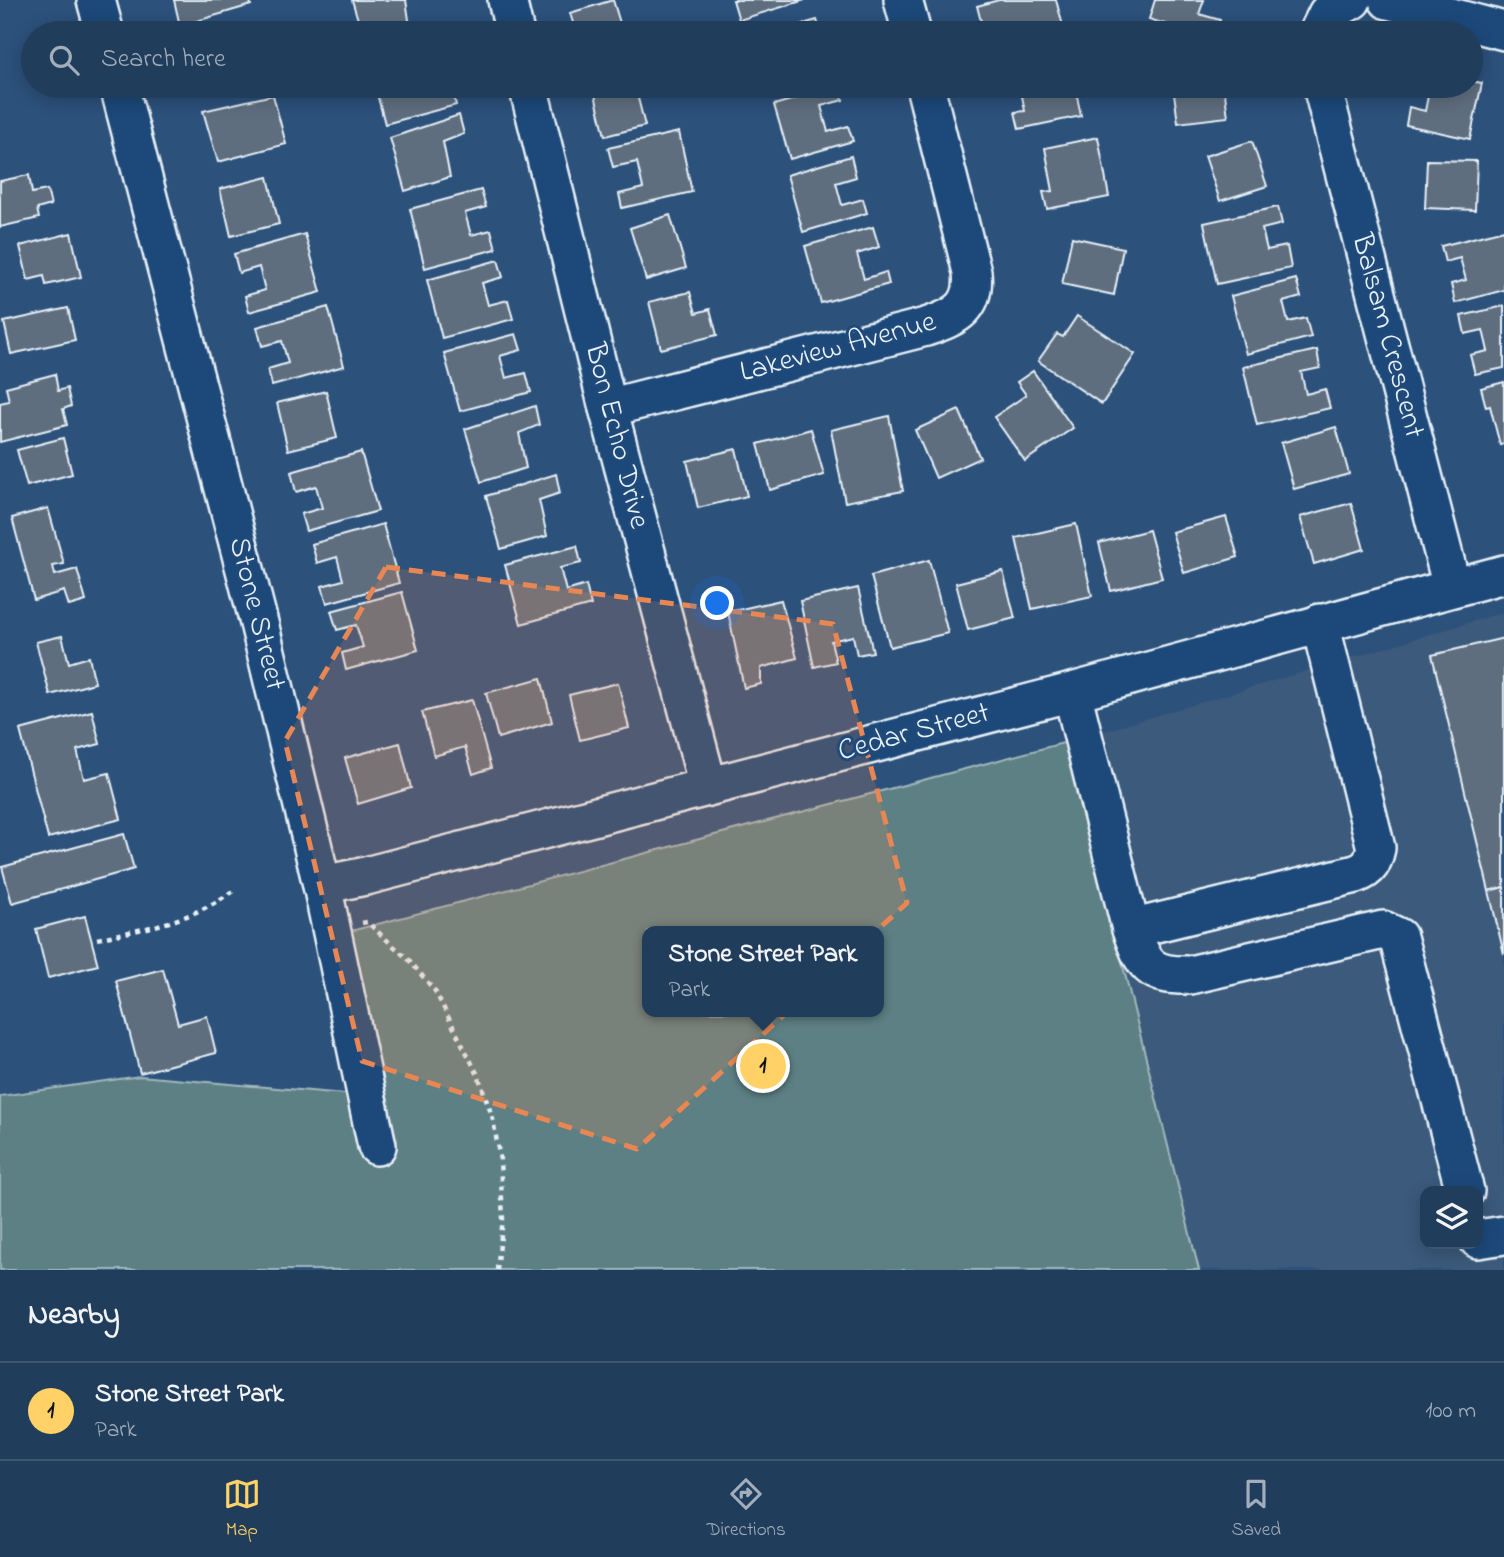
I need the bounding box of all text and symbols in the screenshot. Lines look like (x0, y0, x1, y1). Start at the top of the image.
search box (21, 21, 1483, 98)
icon: search (45, 41, 83, 79)
text: Search here (101, 41, 226, 79)
street label: Balsam Crescent (1338, 228, 1435, 443)
street label: Lakeview Avenue (735, 301, 941, 395)
street label: Bon Echo Drive (571, 338, 660, 534)
street label: Stone Street (216, 533, 296, 695)
your location (700, 586, 734, 620)
street label: Cedar Street (833, 692, 995, 774)
popup (642, 926, 884, 1017)
text: Stone Street Park (669, 936, 857, 974)
text: Park (669, 974, 710, 1007)
pin: 1 (740, 1040, 786, 1092)
map controls (1420, 1186, 1483, 1249)
button: layers (1420, 1186, 1483, 1249)
text: Nearby (28, 1294, 120, 1338)
text: Stone Street Park (95, 1376, 284, 1414)
text: 1 (47, 1395, 55, 1428)
text: 100 m (1425, 1395, 1476, 1428)
text: Park (95, 1414, 137, 1447)
tab: Map (223, 1475, 261, 1544)
tab: Directions (707, 1475, 786, 1544)
tab: Saved (1232, 1475, 1281, 1544)

